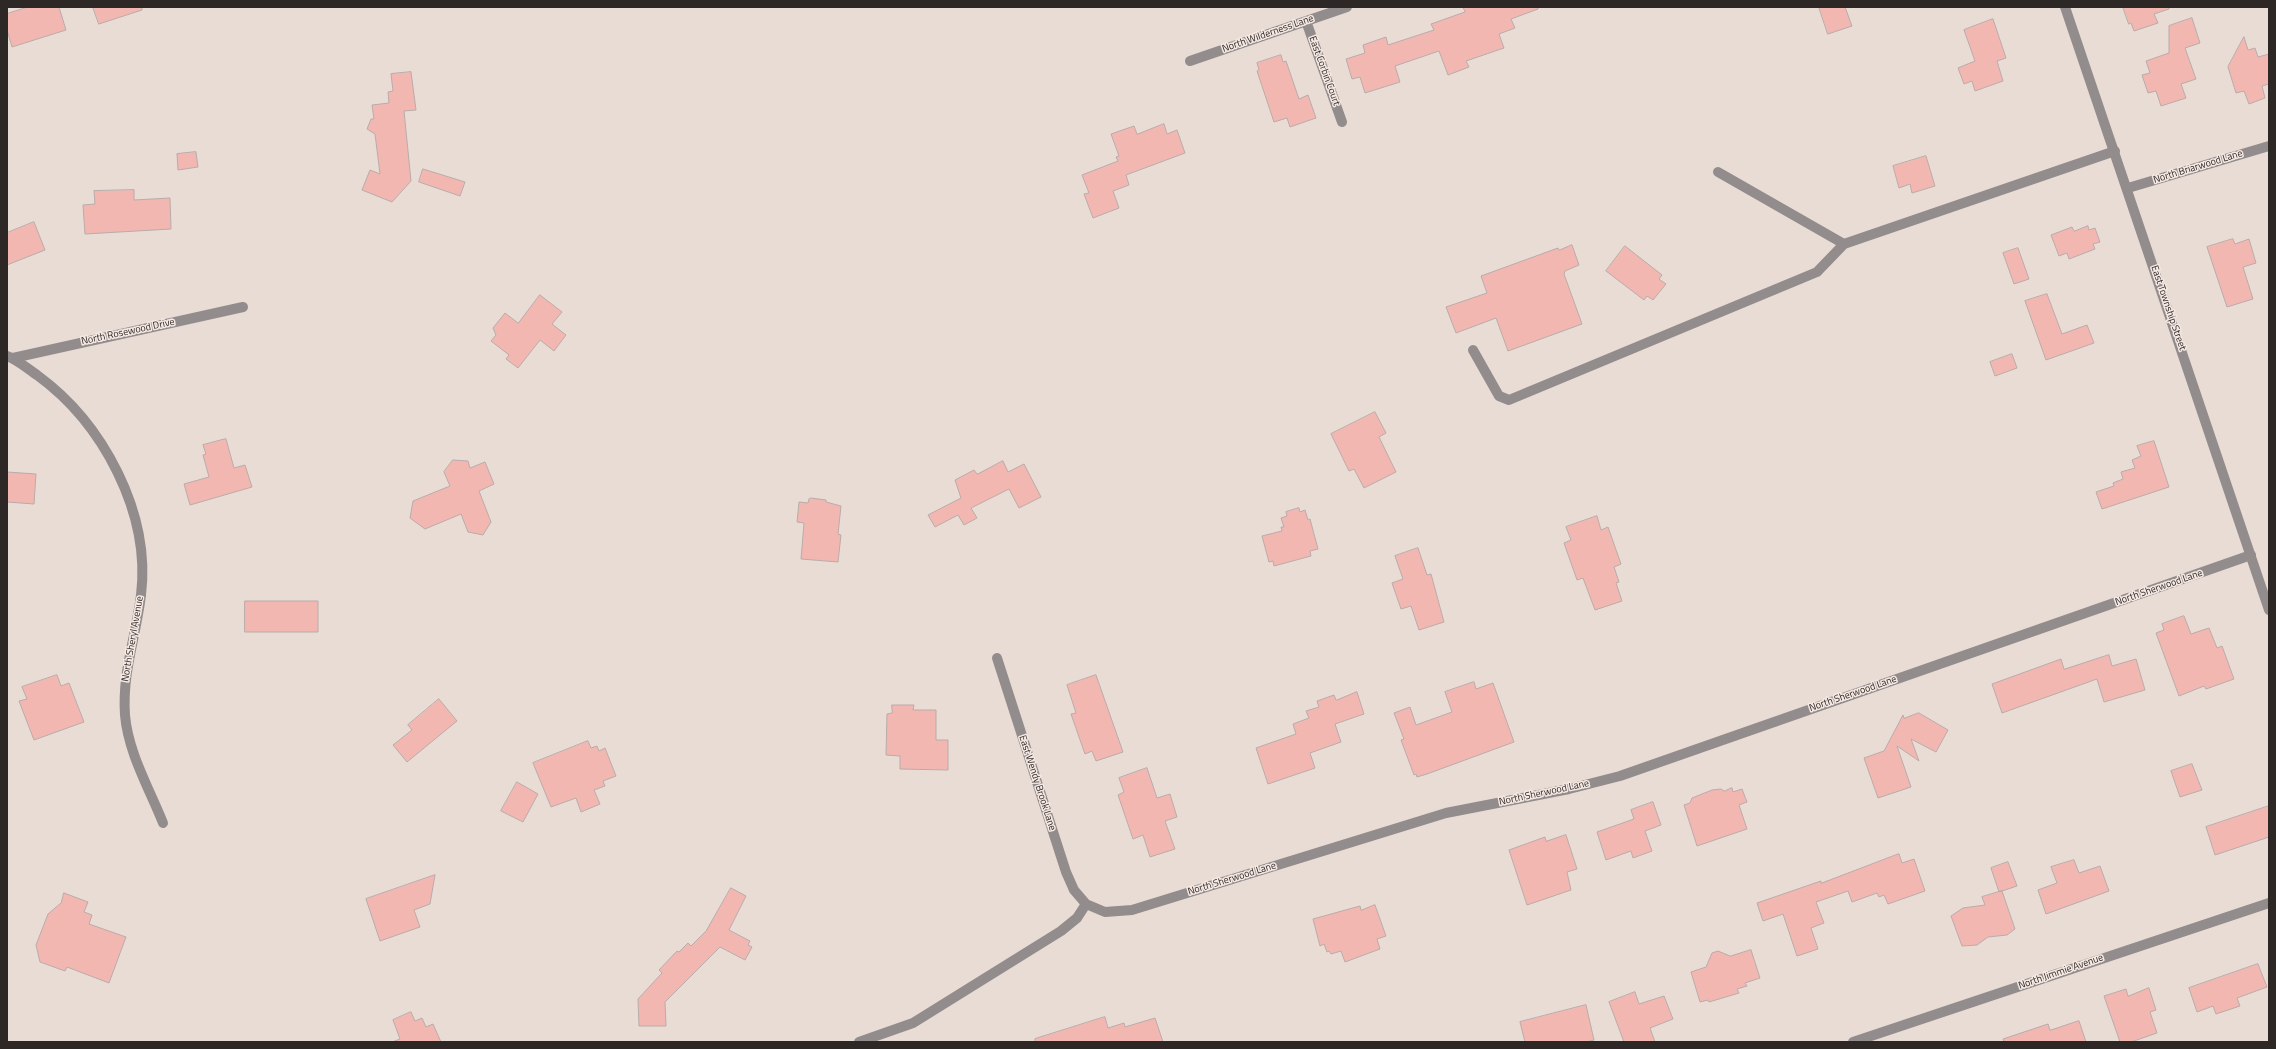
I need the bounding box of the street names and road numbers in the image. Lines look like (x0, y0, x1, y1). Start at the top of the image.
street label: North Wilderness Lane (1221, 13, 1315, 55)
street label: East Corbin Court (1306, 35, 1342, 107)
street label: North Briarwood Lane (2152, 148, 2244, 186)
street label: East Township Street (2148, 264, 2188, 352)
street label: North Rosewood Drive (80, 316, 176, 348)
street label: North Sherwood Lane (2114, 567, 2204, 609)
street label: North Sheryl Avenue (120, 595, 146, 683)
street label: North Sherwood Lane (1808, 673, 1898, 715)
street label: East Wendy Brook Lane (1016, 734, 1058, 832)
street label: North Sherwood Lane (1498, 778, 1590, 808)
street label: North Sherwood Lane (1186, 860, 1278, 898)
street label: North Jimmie Avenue (2017, 952, 2105, 992)

